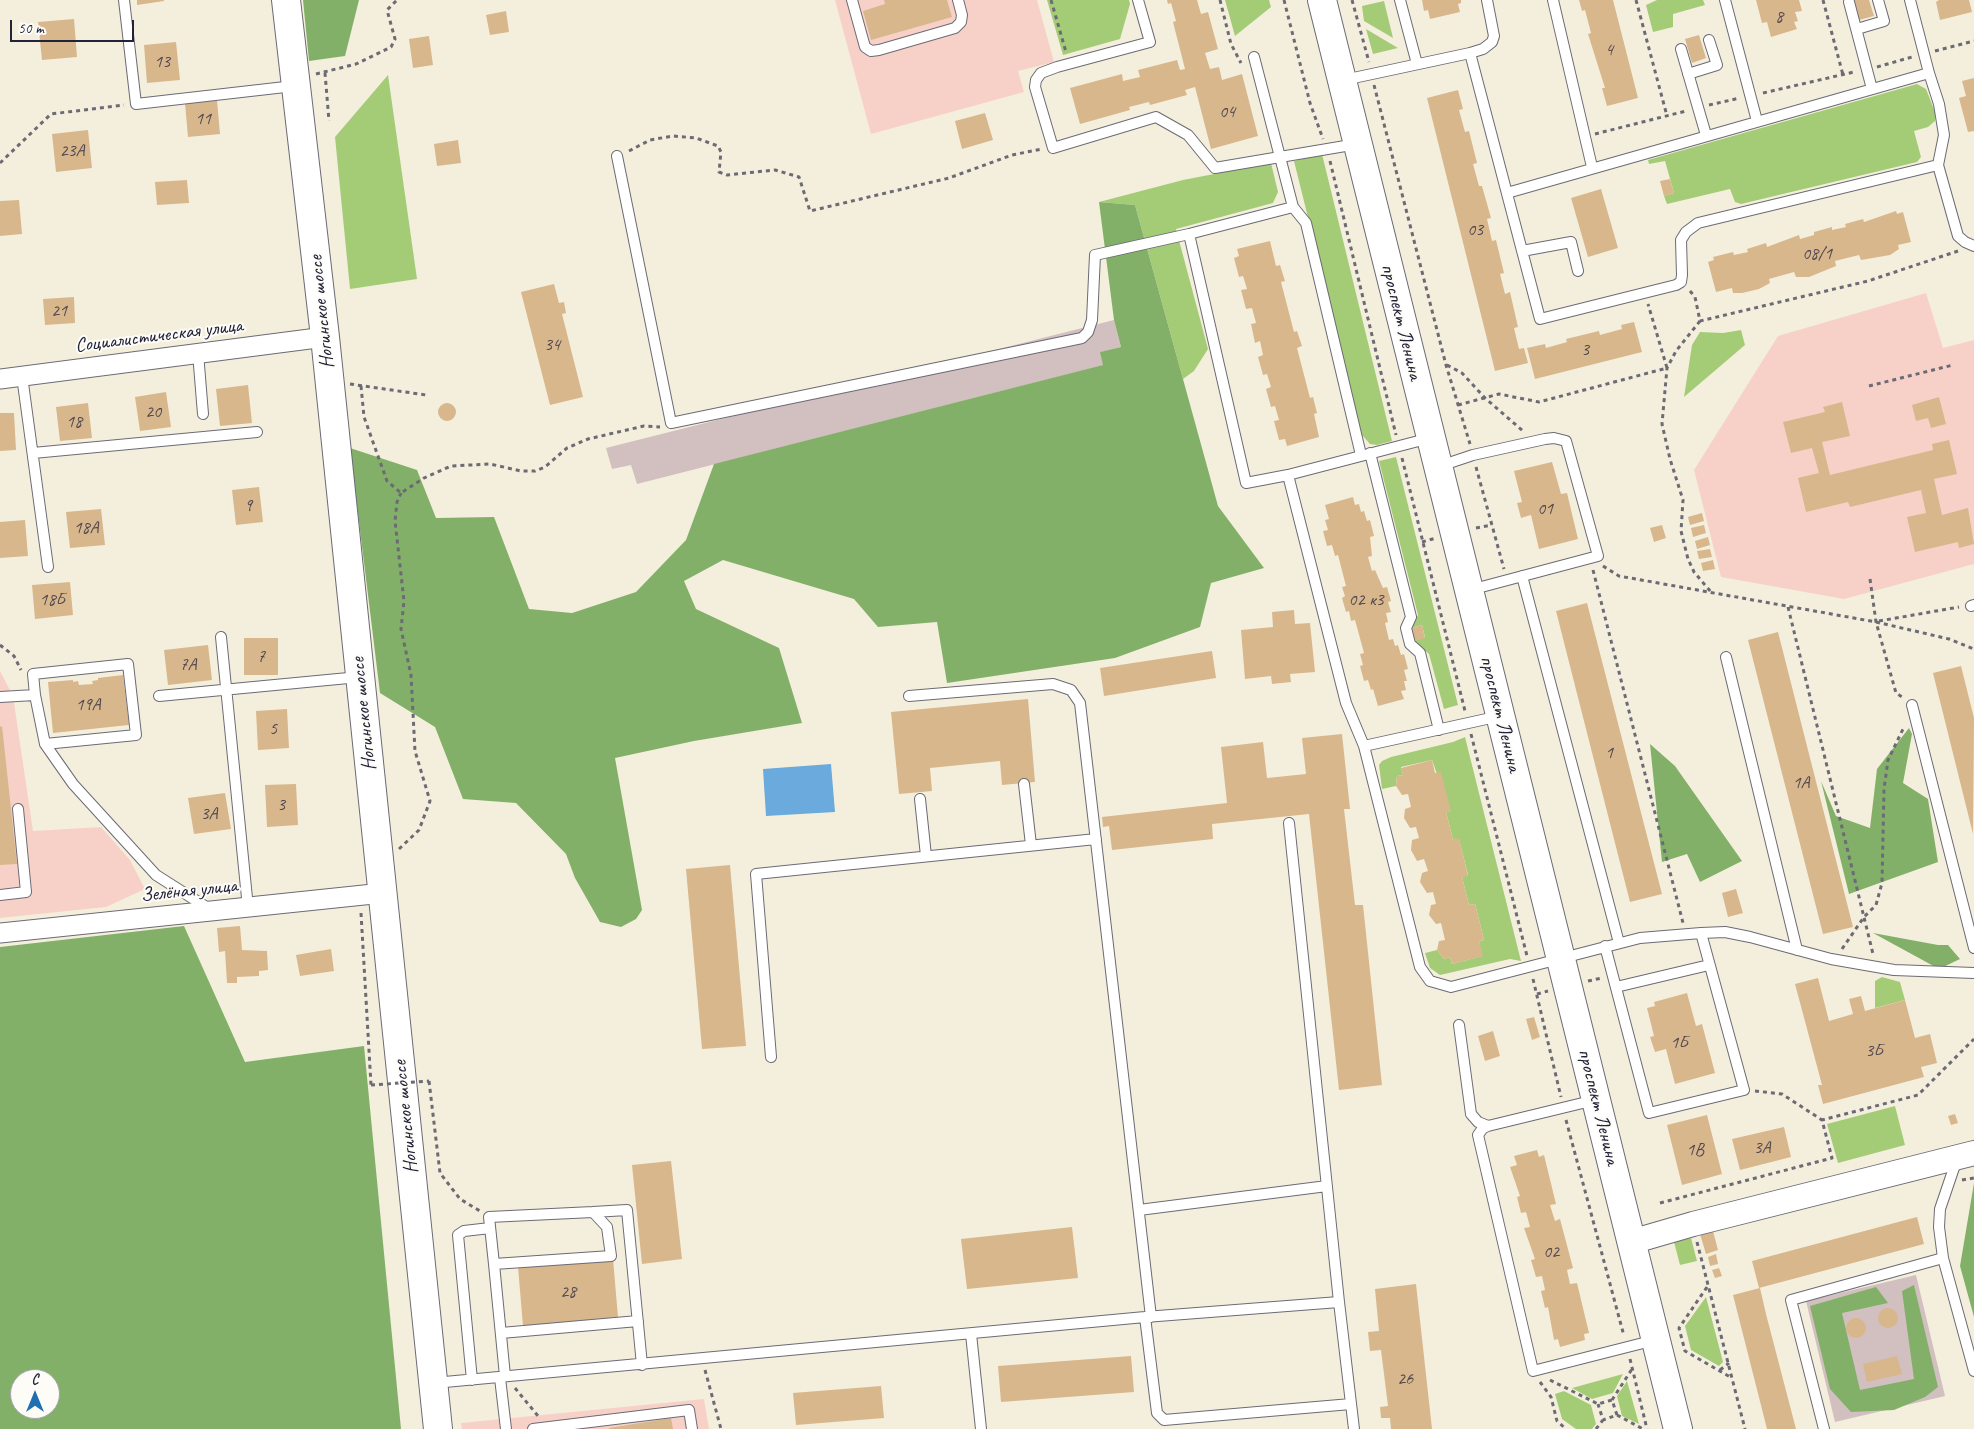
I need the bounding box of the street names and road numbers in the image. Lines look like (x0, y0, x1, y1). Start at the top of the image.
street label: Ногинское шоссе (304, 254, 340, 370)
street label: проспект Ленина (1375, 261, 1427, 383)
street label: Социалистическая улица (74, 314, 244, 358)
street label: проспект Ленина (1474, 653, 1526, 775)
street label: Ногинское шоссе (346, 656, 382, 772)
street label: Зелёная улица (139, 874, 239, 908)
street label: проспект Ленина (1572, 1046, 1624, 1168)
street label: Ногинское шоссе (388, 1059, 424, 1175)

